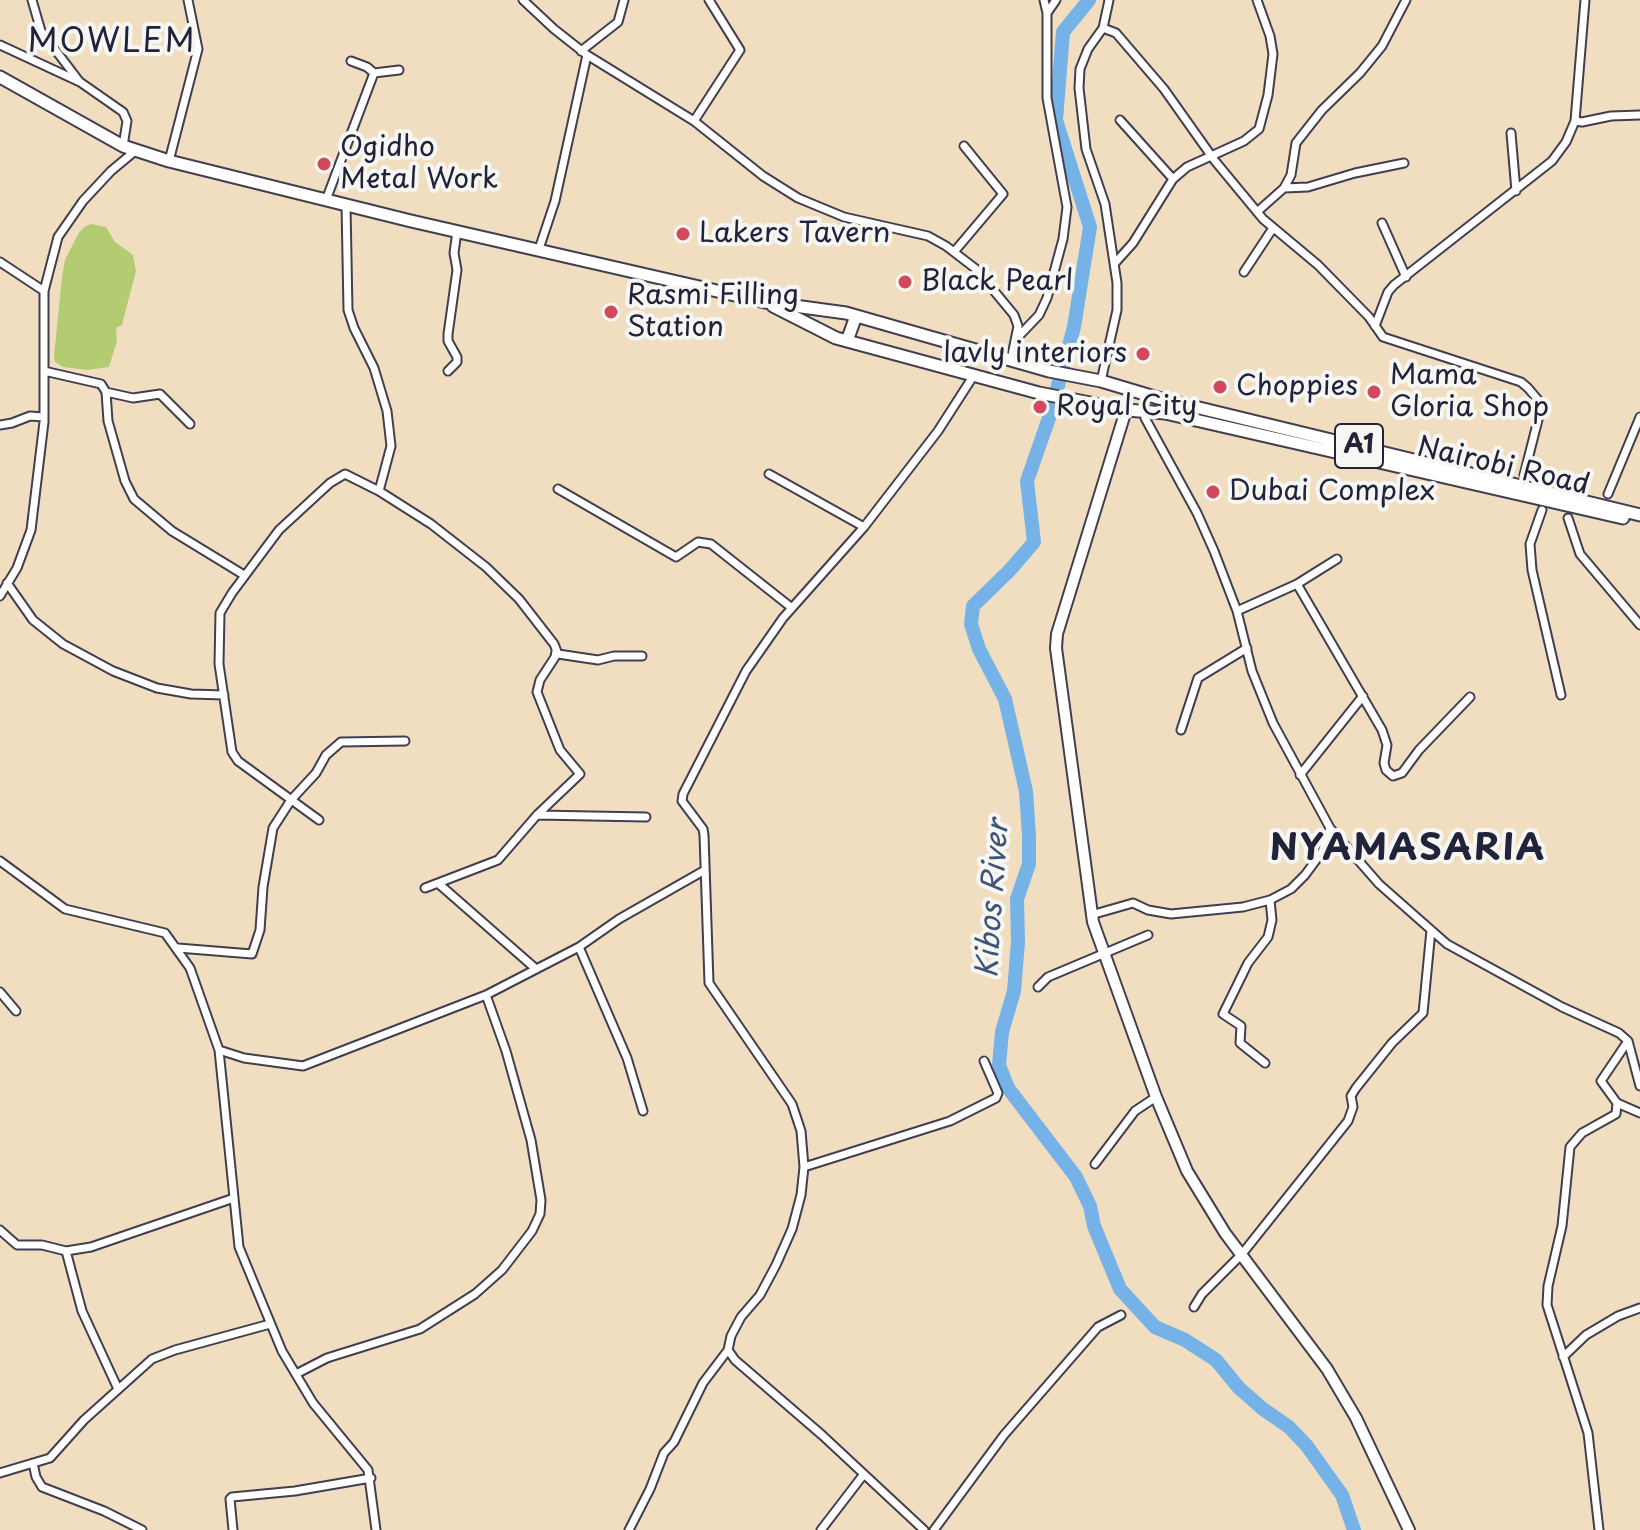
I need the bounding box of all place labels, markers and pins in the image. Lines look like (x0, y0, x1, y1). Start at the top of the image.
place label: Ogidho Metal Work (340, 131, 498, 197)
marker: Ogidho Metal Work (315, 155, 333, 173)
place label: Lakers Tavern (699, 217, 890, 251)
marker: Lakers Tavern (674, 225, 692, 243)
place label: Black Pearl (921, 265, 1073, 299)
marker: Black Pearl (896, 273, 914, 291)
place label: Rasmi Filling Station (627, 279, 799, 345)
marker: Rasmi Filling Station (602, 303, 620, 321)
place label: lavly interiors (943, 337, 1127, 371)
marker: lavly interiors (1134, 345, 1152, 363)
place label: Mama Gloria Shop (1390, 359, 1549, 425)
place label: Choppies (1236, 370, 1358, 404)
marker: Choppies (1211, 378, 1229, 396)
marker: Mama Gloria Shop (1365, 383, 1383, 401)
place label: Royal City (1056, 390, 1197, 424)
marker: Royal City (1031, 398, 1049, 416)
place label: Dubai Complex (1229, 475, 1435, 509)
marker: Dubai Complex (1204, 483, 1222, 501)

